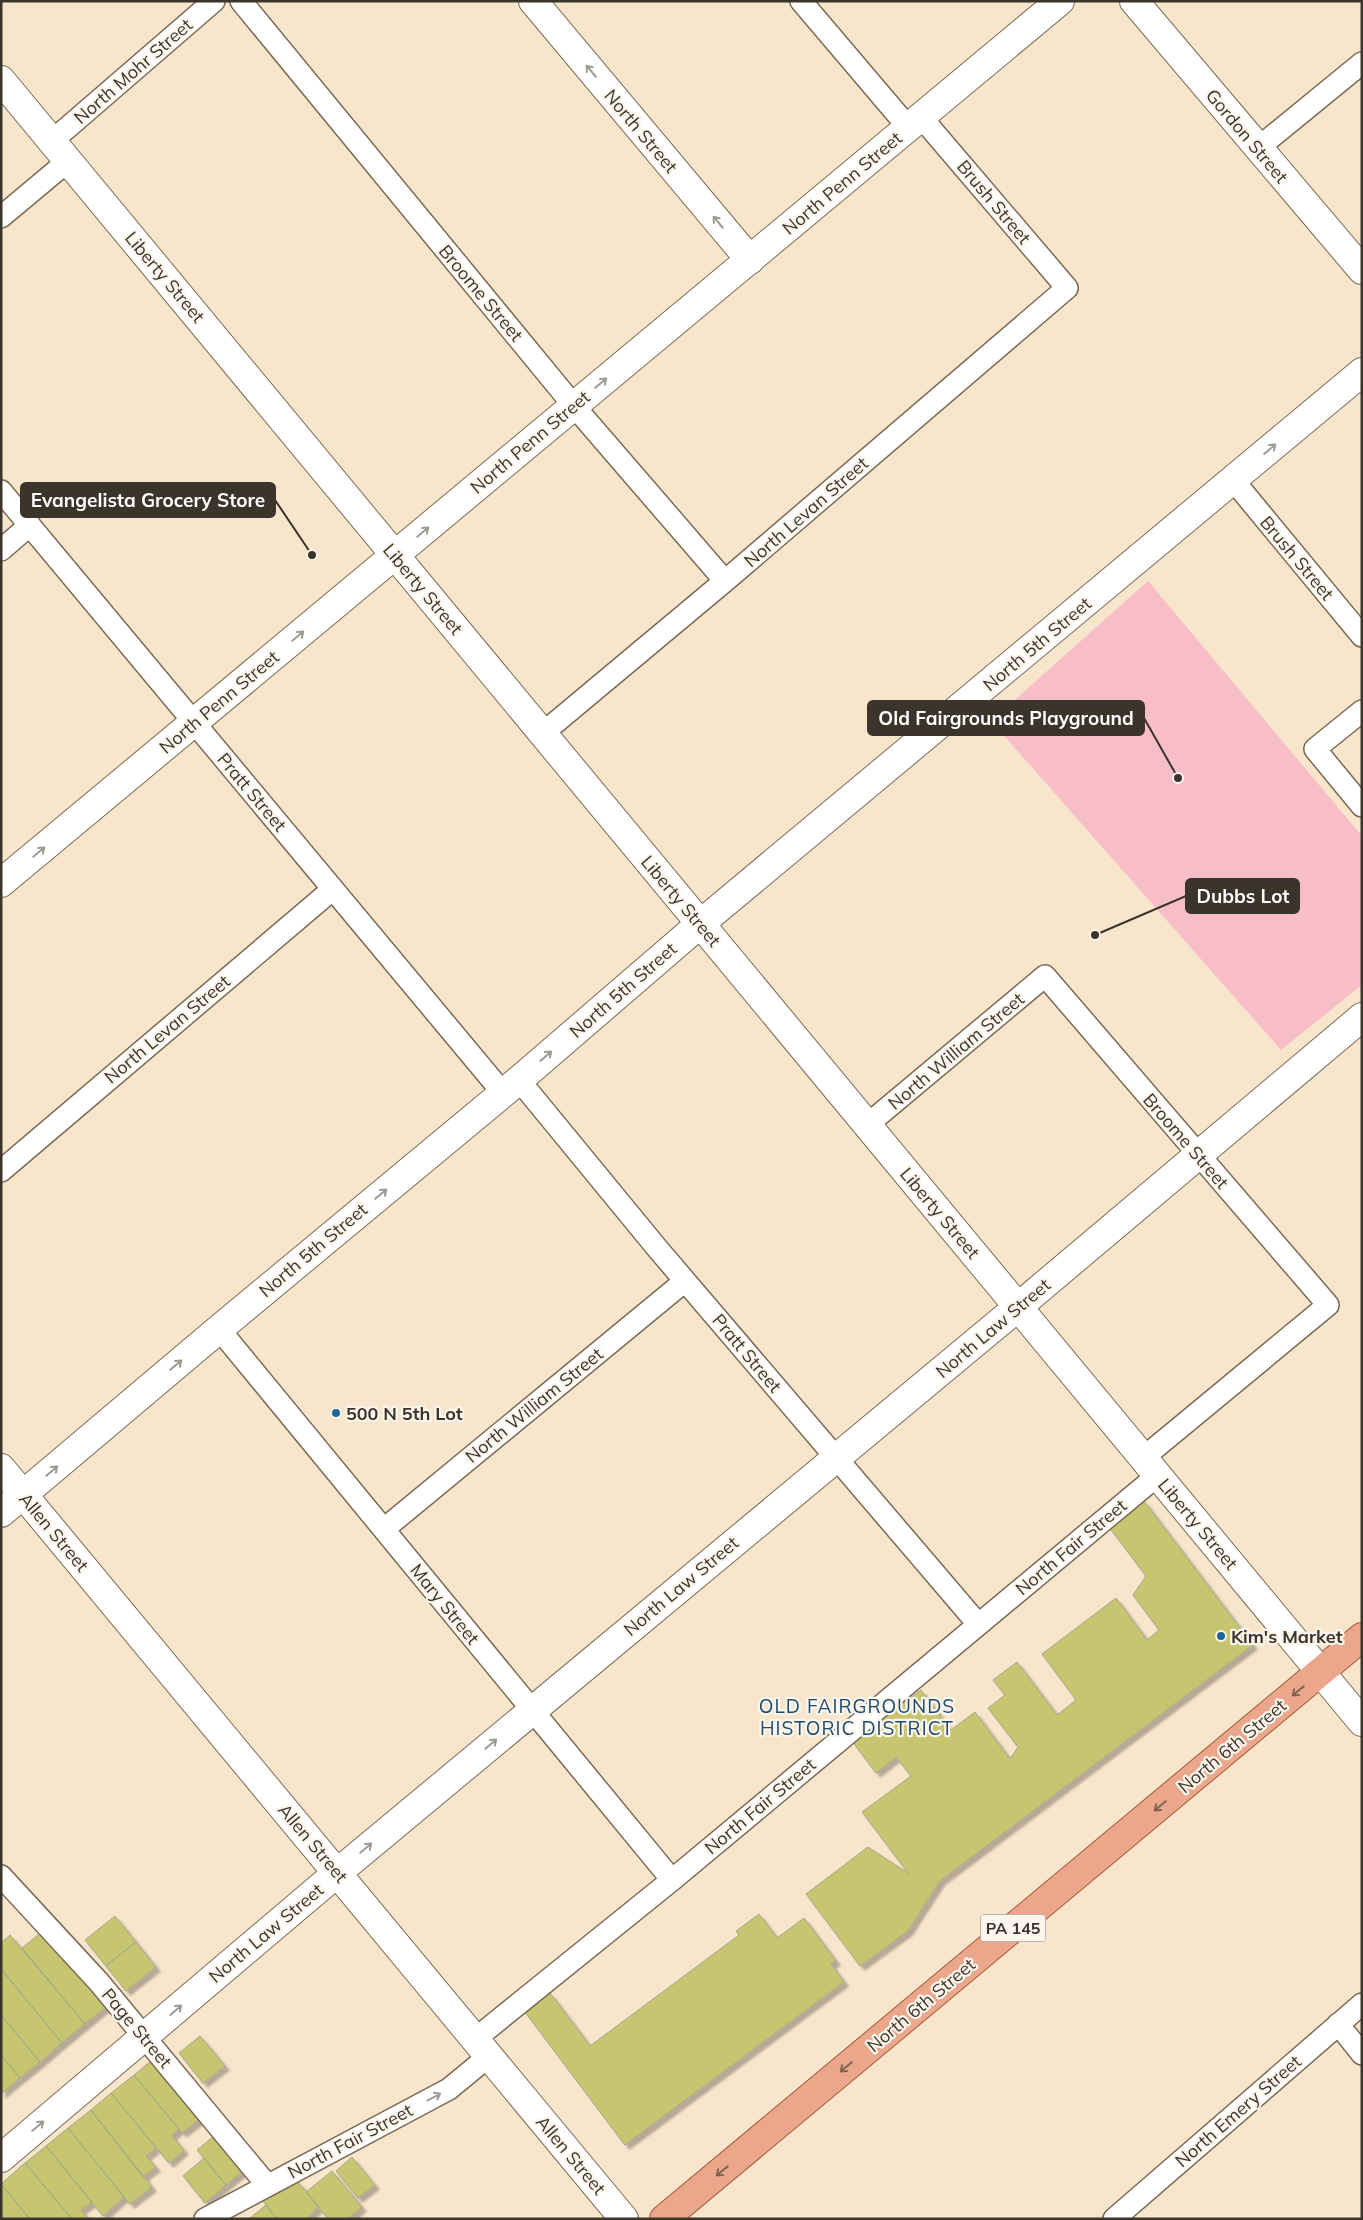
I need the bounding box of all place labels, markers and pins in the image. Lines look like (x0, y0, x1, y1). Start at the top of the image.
callout: Evangelista Grocery Store (21, 483, 275, 517)
callout: Old Fairgrounds Playground (868, 701, 1144, 735)
callout: Dubbs Lot (1186, 879, 1299, 913)
place label: 500 N 5th Lot (346, 1402, 463, 1425)
marker: 500 N 5th Lot (330, 1407, 342, 1419)
place label: Kim's Market (1231, 1625, 1343, 1648)
marker: Kim's Market (1215, 1630, 1227, 1642)

